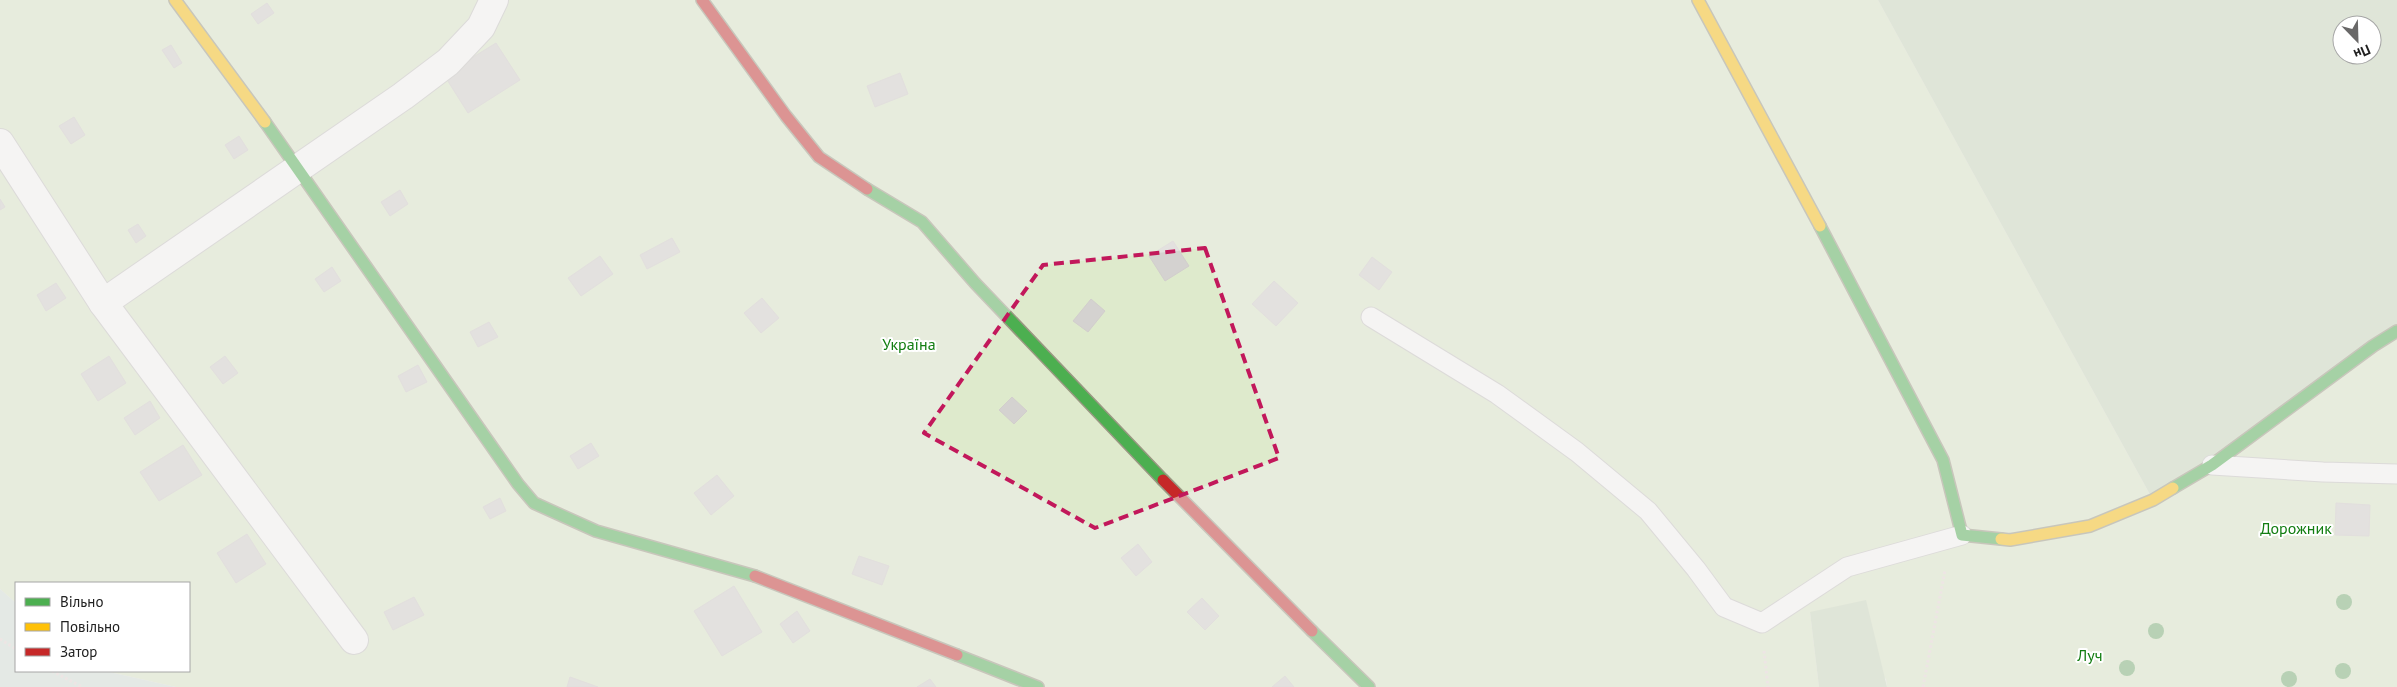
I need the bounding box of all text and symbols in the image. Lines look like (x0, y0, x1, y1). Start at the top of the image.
north arrow (2332, 15, 2382, 65)
text: Пн (2351, 40, 2373, 63)
park label: Україна (882, 334, 936, 354)
park label: Дорожник (2260, 518, 2332, 538)
legend (15, 582, 190, 672)
text: Вільно (60, 592, 103, 611)
text: Повільно (60, 617, 120, 636)
text: Затор (60, 642, 97, 661)
park label: Луч (2076, 645, 2103, 665)

